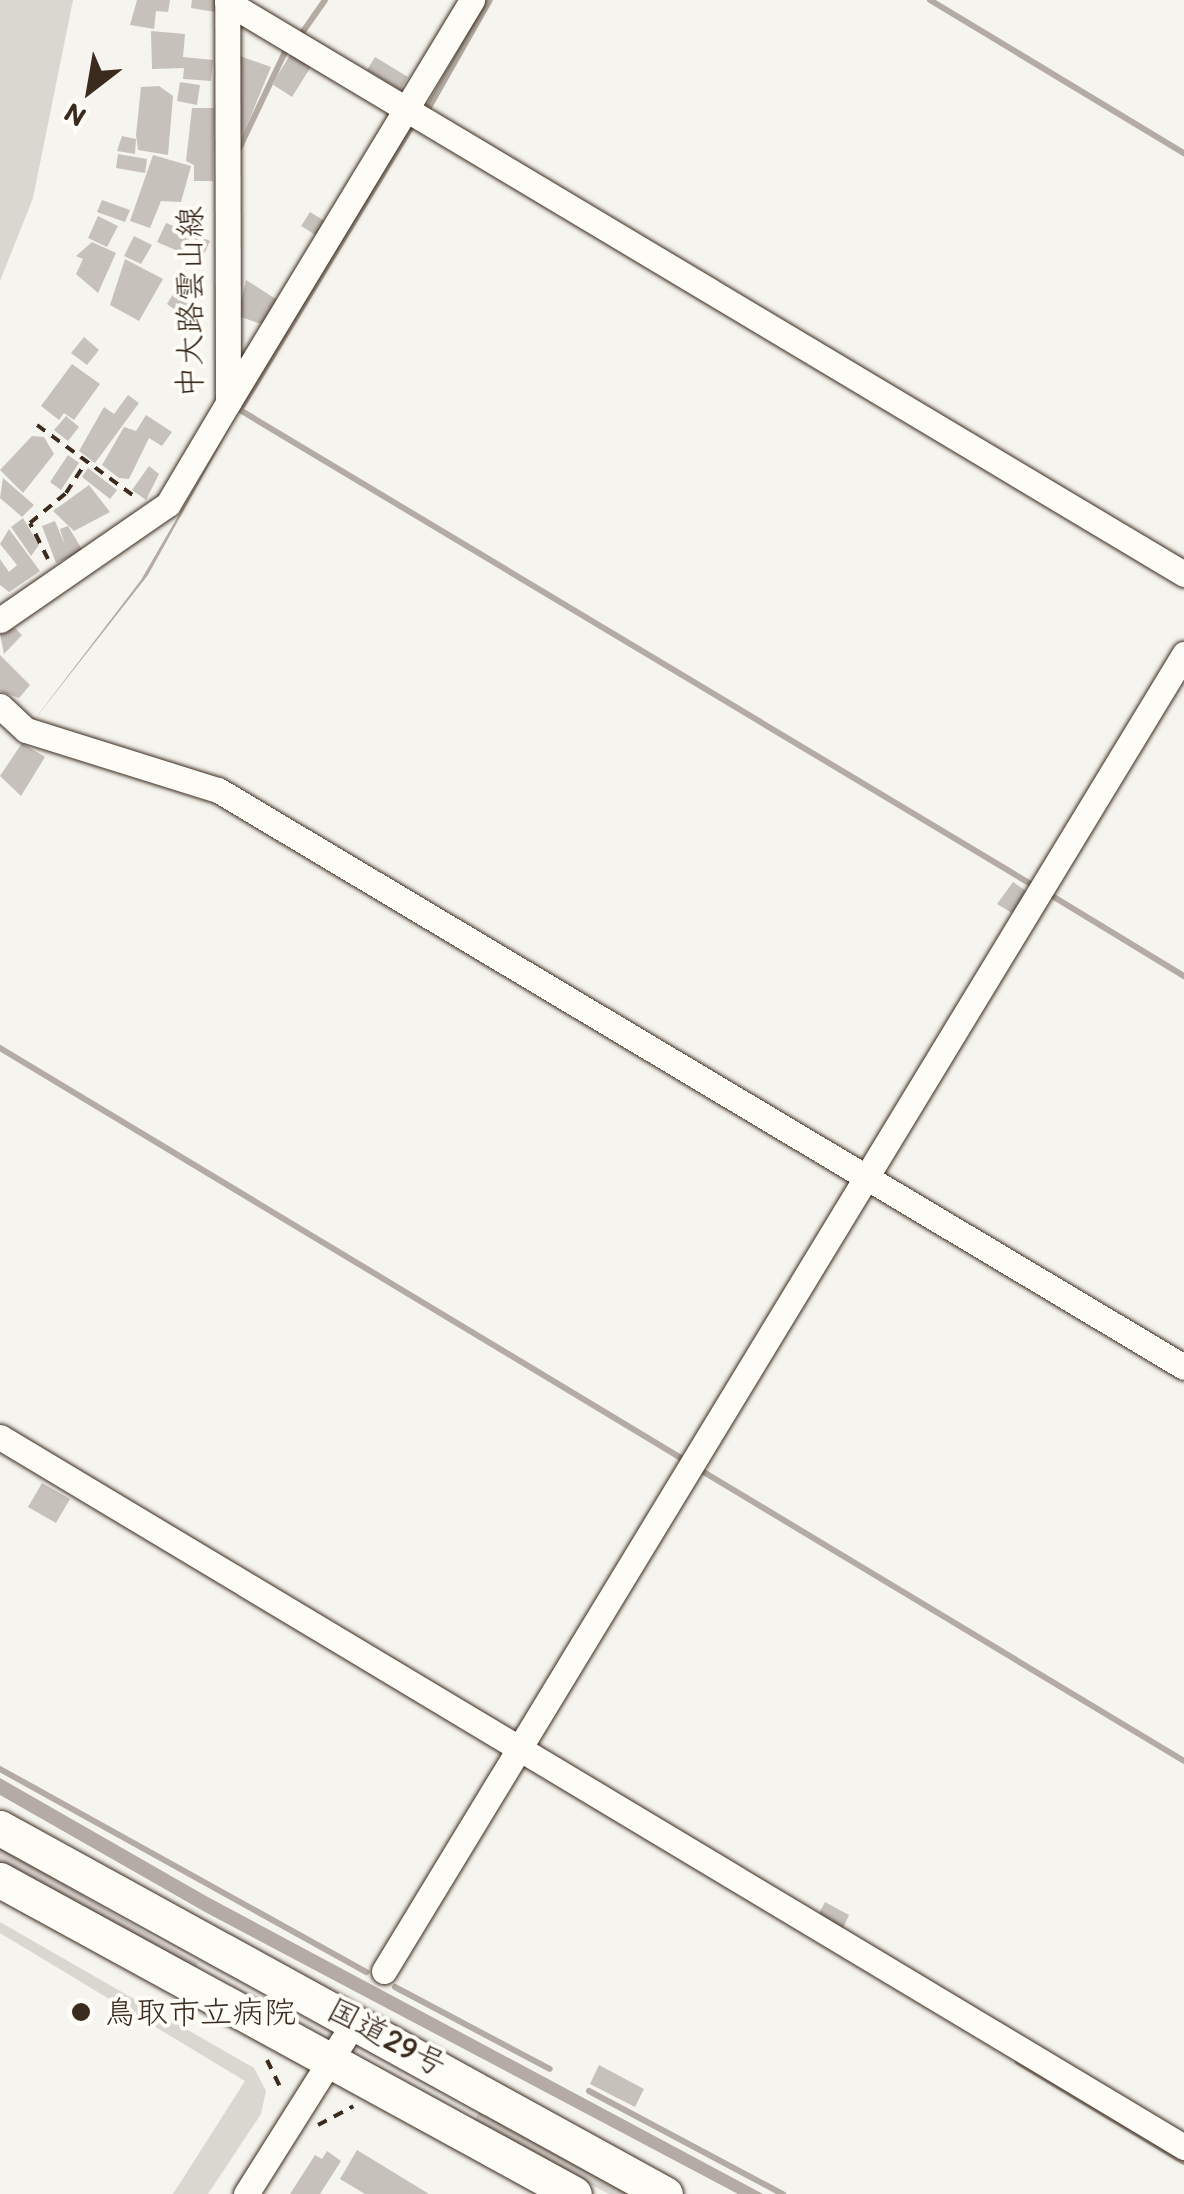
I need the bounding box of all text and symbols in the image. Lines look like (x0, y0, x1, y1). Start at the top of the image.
north arrow (40, 40, 140, 140)
text: N (58, 96, 91, 135)
street label: 中大路雲山線 (171, 206, 209, 398)
street label: 国道29号 (321, 1990, 453, 2084)
place label: 鳥取市立病院 (104, 1993, 296, 2031)
marker: 鳥取市立病院 (68, 1999, 94, 2025)

